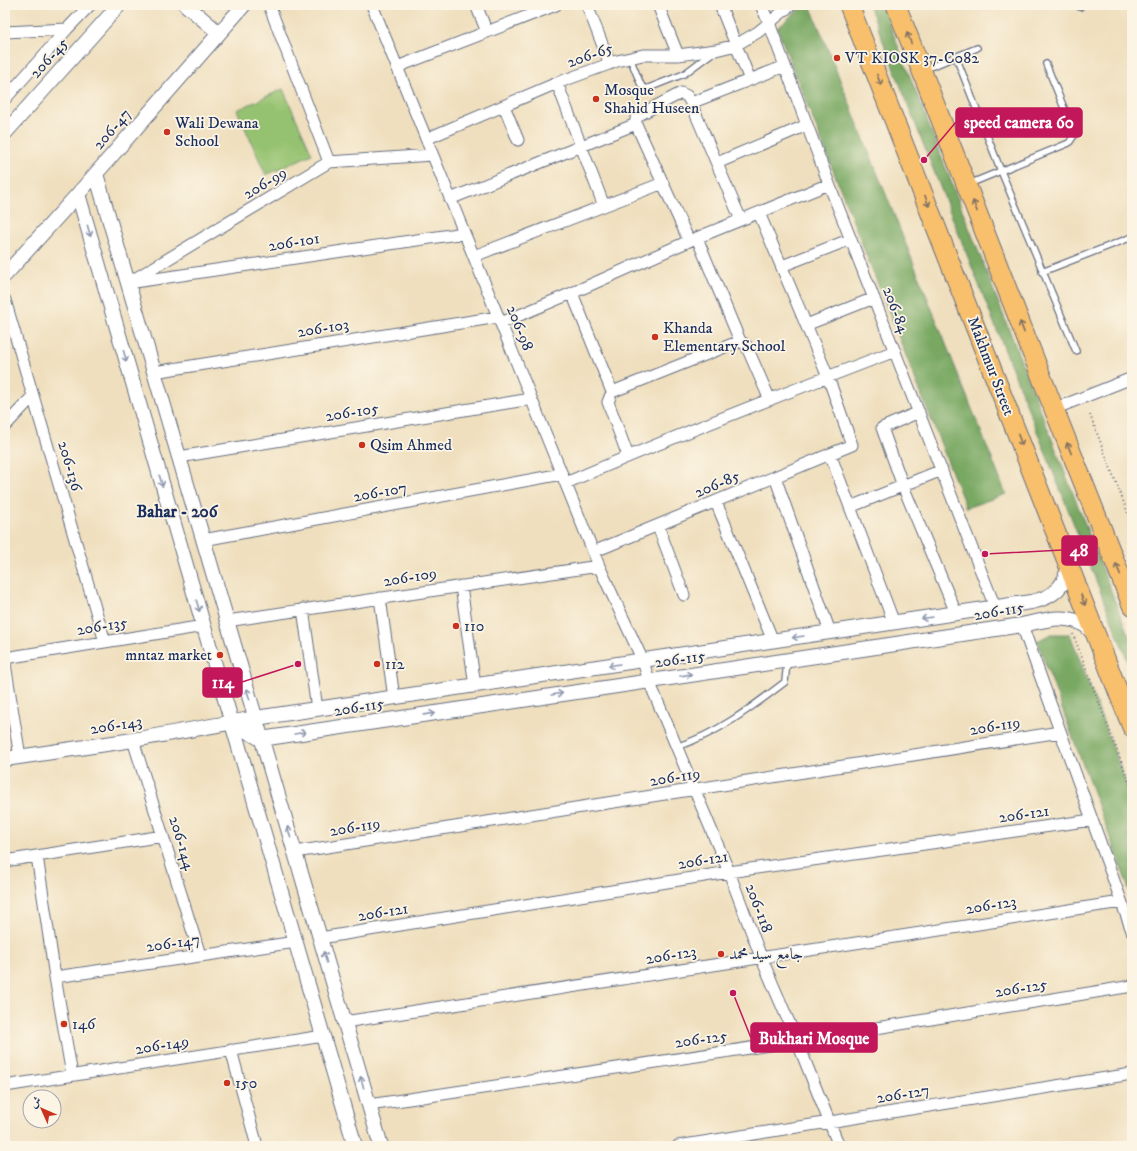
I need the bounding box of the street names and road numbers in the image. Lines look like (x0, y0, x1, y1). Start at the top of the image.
street label: 206-45 (25, 33, 73, 83)
street label: 206-65 (564, 38, 616, 72)
street label: 206-47 (89, 104, 135, 154)
street label: 206-99 (240, 162, 290, 204)
street label: 206-101 (267, 228, 321, 256)
street label: 206-84 (878, 284, 914, 337)
street label: 206-98 (502, 302, 538, 354)
street label: 206-103 (296, 314, 350, 342)
street label: Makhmur Street (963, 314, 1019, 418)
street label: 206-105 (324, 398, 380, 426)
street label: 206-136 (53, 439, 87, 494)
street label: 206-85 (691, 466, 743, 502)
street label: 206-107 (352, 477, 408, 507)
street label: 206-109 (382, 563, 438, 591)
street label: 206-115 (972, 597, 1026, 625)
street label: 206-135 (75, 612, 129, 640)
street label: 206-115 (653, 646, 707, 672)
street label: 206-115 (332, 693, 386, 721)
street label: 206-143 (89, 711, 143, 739)
street label: 206-119 (968, 712, 1022, 740)
street label: 206-119 (648, 763, 702, 791)
street label: 206-121 (997, 801, 1051, 827)
street label: 206-144 (164, 813, 200, 873)
street label: 206-119 (328, 813, 382, 841)
street label: 206-121 (676, 846, 730, 874)
street label: 206-118 (741, 881, 777, 935)
street label: 206-123 (964, 891, 1018, 919)
street label: 206-121 (356, 898, 410, 926)
street label: 206-147 (145, 929, 201, 957)
street label: 206-123 (644, 941, 698, 969)
street label: 206-125 (993, 974, 1049, 1002)
street label: 206-125 (673, 1025, 729, 1053)
street label: 206-149 (134, 1031, 190, 1059)
street label: 206-127 (875, 1080, 931, 1108)

